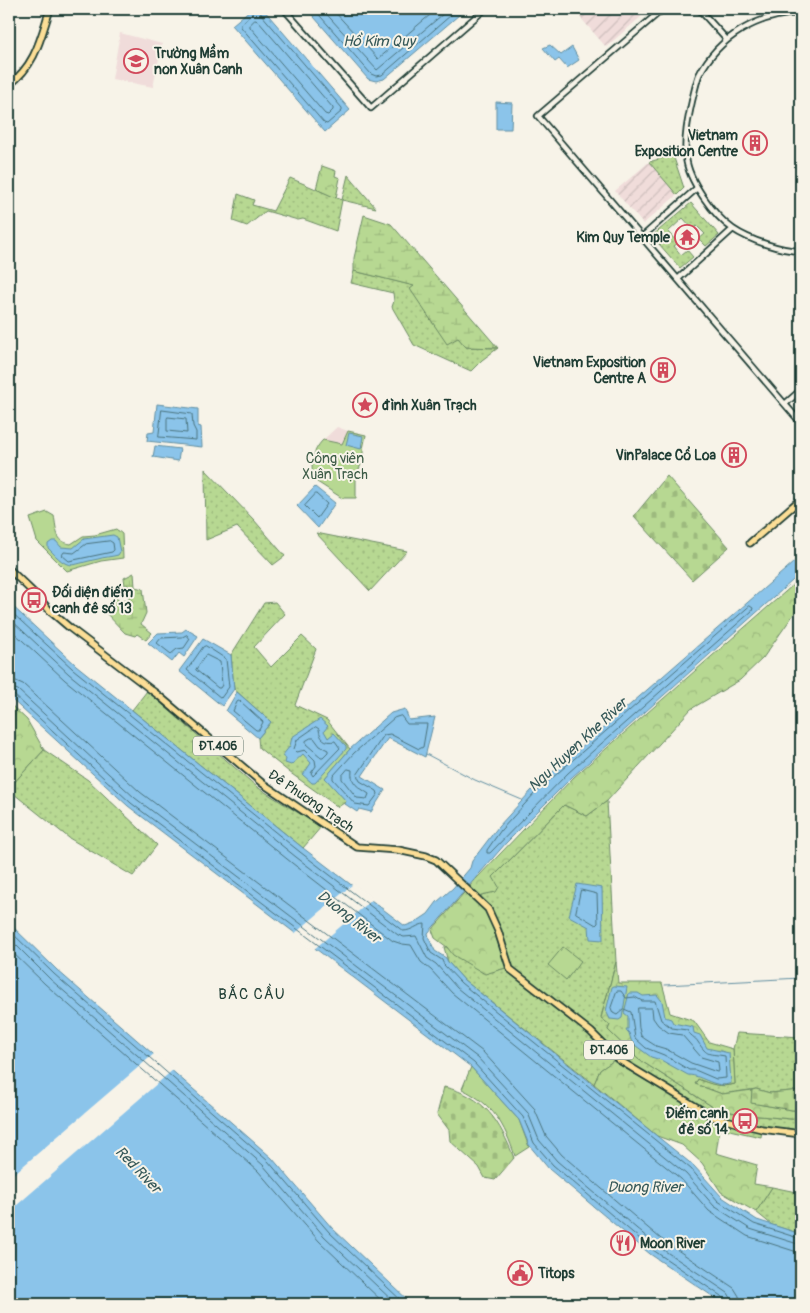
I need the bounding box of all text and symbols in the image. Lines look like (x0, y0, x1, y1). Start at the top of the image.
water label: Hồ Kim Quy (343, 32, 418, 51)
place label: Trường Mầm non Xuân Canh (153, 43, 243, 78)
school or university icon: Trường Mầm non Xuân Canh (123, 48, 149, 74)
place label: Vietnam Exposition Centre (635, 127, 739, 160)
building icon: Vietnam Exposition Centre (742, 130, 768, 156)
temple icon: Kim Quy Temple (674, 224, 700, 250)
place label: Kim Quy Temple (576, 229, 671, 246)
place label: Vietnam Exposition Centre A (533, 354, 646, 387)
building icon: Vietnam Exposition Centre A (650, 357, 676, 383)
place icon: đình Xuân Trạch (352, 392, 378, 418)
place label: đình Xuân Trạch (382, 397, 477, 414)
building icon: VinPalace Cổ Loa (721, 442, 747, 468)
place label: VinPalace Cổ Loa (616, 446, 716, 464)
park label: Công viên Xuân Trạch (302, 450, 368, 483)
place label: Đối diện điếm canh đê số 13 (51, 583, 134, 617)
bus stop icon: Đối diện điếm canh đê số 13 (21, 587, 47, 613)
water label: Ngu Huyen Khe River (524, 693, 633, 796)
road number: ĐT.406 (193, 736, 243, 756)
street label: Đê Phương Trạch (265, 766, 357, 836)
water label: Duong River (314, 886, 386, 949)
district label: BẮC CẦU (218, 983, 286, 1004)
road number: ĐT.406 (584, 1040, 634, 1060)
place label: Điếm canh đê số 14 (666, 1104, 729, 1138)
bus stop icon: Điếm canh đê số 14 (732, 1108, 758, 1134)
water label: Red River (111, 1143, 166, 1199)
water label: Duong River (607, 1178, 684, 1197)
restaurant icon: Moon River (610, 1230, 636, 1256)
place label: Moon River (640, 1235, 706, 1252)
public building icon: Titops (507, 1260, 533, 1286)
place label: Titops (537, 1265, 575, 1282)

